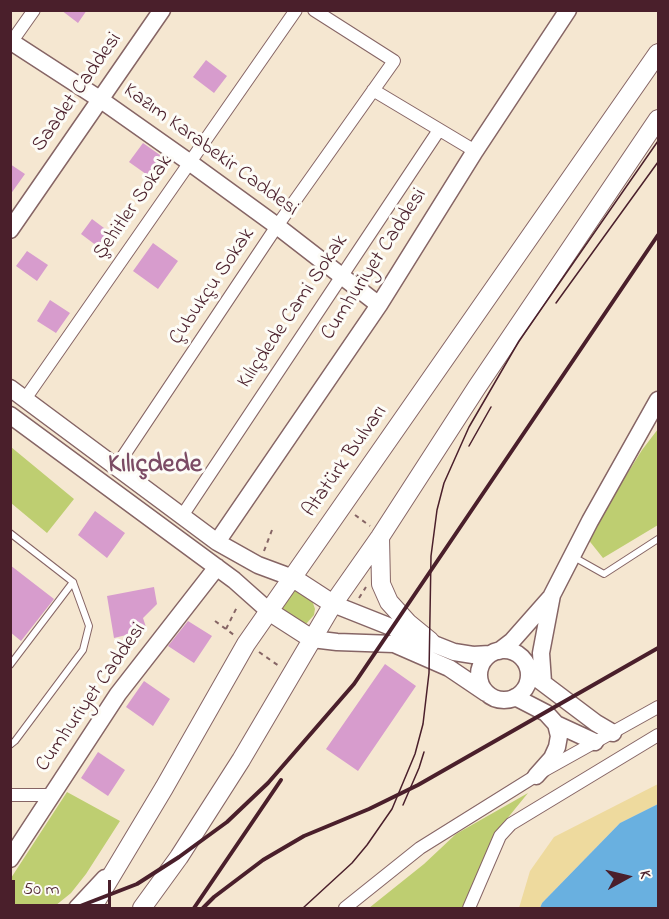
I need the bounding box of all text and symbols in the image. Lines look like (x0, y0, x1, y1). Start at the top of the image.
street label: Saadet Caddesi (28, 28, 128, 158)
street label: Kazım Karabekir Caddesi (117, 79, 303, 223)
street label: Şehitler Sokak (89, 151, 179, 265)
street label: Cumhuriyet Caddesi (317, 184, 433, 346)
street label: Çubukçu Sokak (165, 224, 261, 350)
street label: Kılıçdede Cami Sokak (233, 230, 355, 394)
street label: Atatürk Bulvarı (298, 401, 394, 523)
district label: Kılıçdede (108, 451, 202, 483)
street label: Cumhuriyet Caddesi (31, 619, 153, 777)
north arrow (597, 847, 657, 907)
scale bar (15, 868, 114, 906)
text: K (632, 869, 657, 880)
text: 50 m (23, 877, 60, 903)

